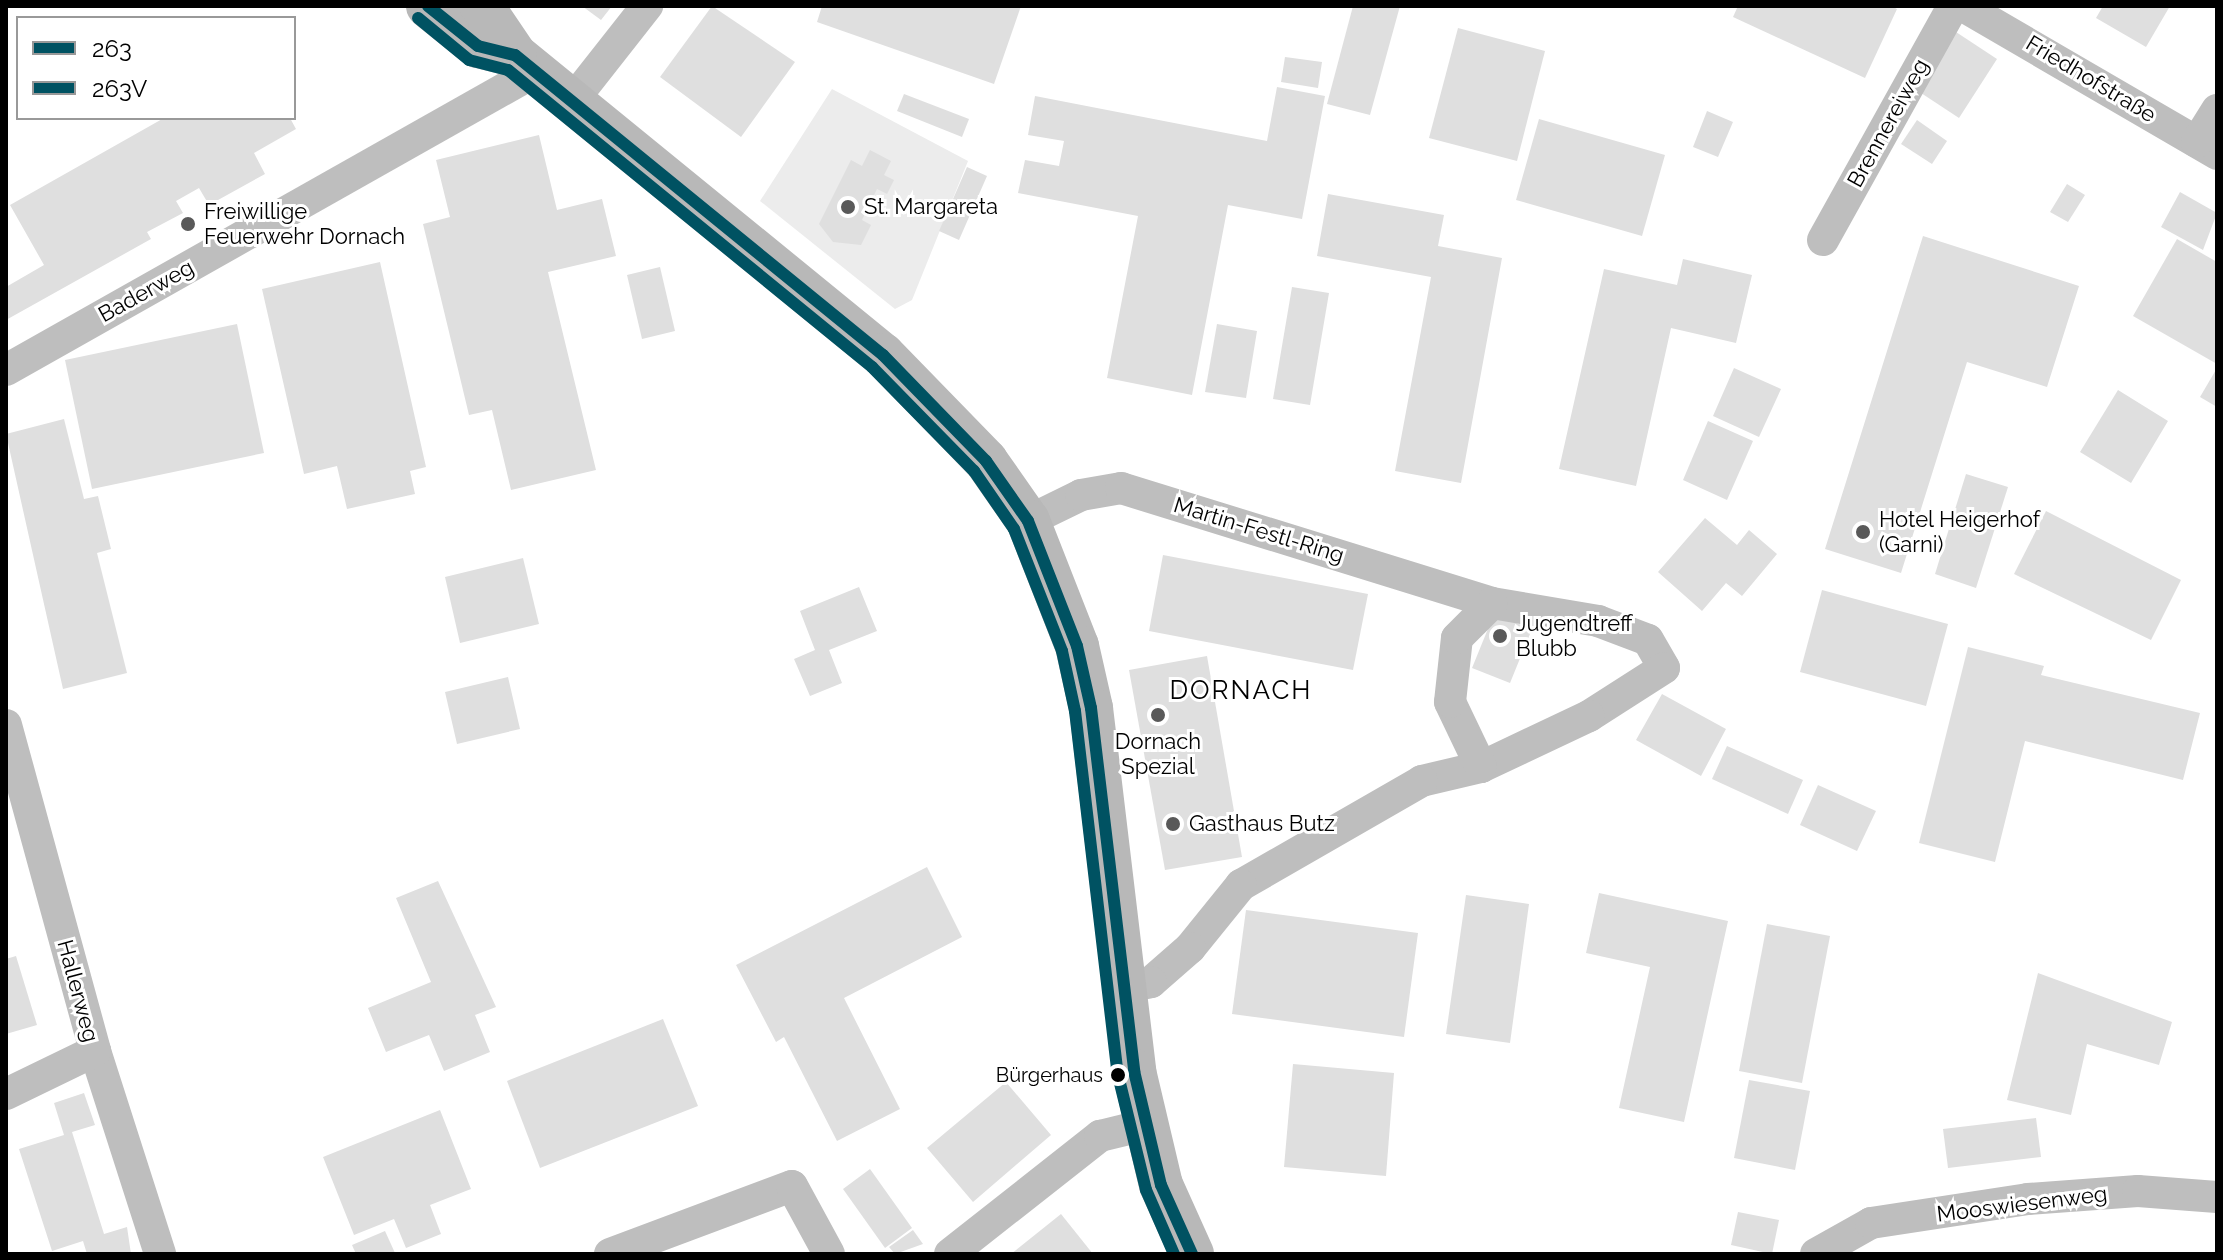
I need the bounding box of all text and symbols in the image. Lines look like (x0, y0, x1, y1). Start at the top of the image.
legend (16, 16, 296, 120)
street label: Friedhofstraße (2021, 30, 2161, 128)
text: 263 (92, 34, 132, 63)
street label: Brennereiweg (1842, 54, 1934, 192)
text: 263V (92, 74, 147, 103)
place label: St. Margareta (864, 194, 998, 220)
place label: Freiwillige Feuerwehr Dornach (204, 198, 406, 250)
marker: St. Margareta (839, 198, 857, 216)
marker: Freiwillige Feuerwehr Dornach (179, 215, 197, 233)
street label: Baderweg (94, 254, 198, 328)
street label: Martin-Festl-Ring (1171, 492, 1347, 568)
place label: Hotel Heigerhof (Garni) (1879, 506, 2041, 558)
marker: Hotel Heigerhof (Garni) (1854, 523, 1872, 541)
place label: Jugendtreff Blubb (1516, 610, 1633, 662)
marker: Jugendtreff Blubb (1491, 627, 1509, 645)
district label: DORNACH (1169, 675, 1313, 707)
marker: Dornach Spezial (1149, 706, 1167, 724)
place label: Dornach Spezial (1115, 728, 1201, 780)
place label: Gasthaus Butz (1189, 811, 1335, 837)
marker: Gasthaus Butz (1164, 815, 1182, 833)
street label: Hallerweg (52, 937, 104, 1045)
place label: Bürgerhaus (996, 1063, 1103, 1087)
marker: Bürgerhaus (1110, 1067, 1126, 1083)
street label: Mooswiesenweg (1935, 1180, 2109, 1228)

